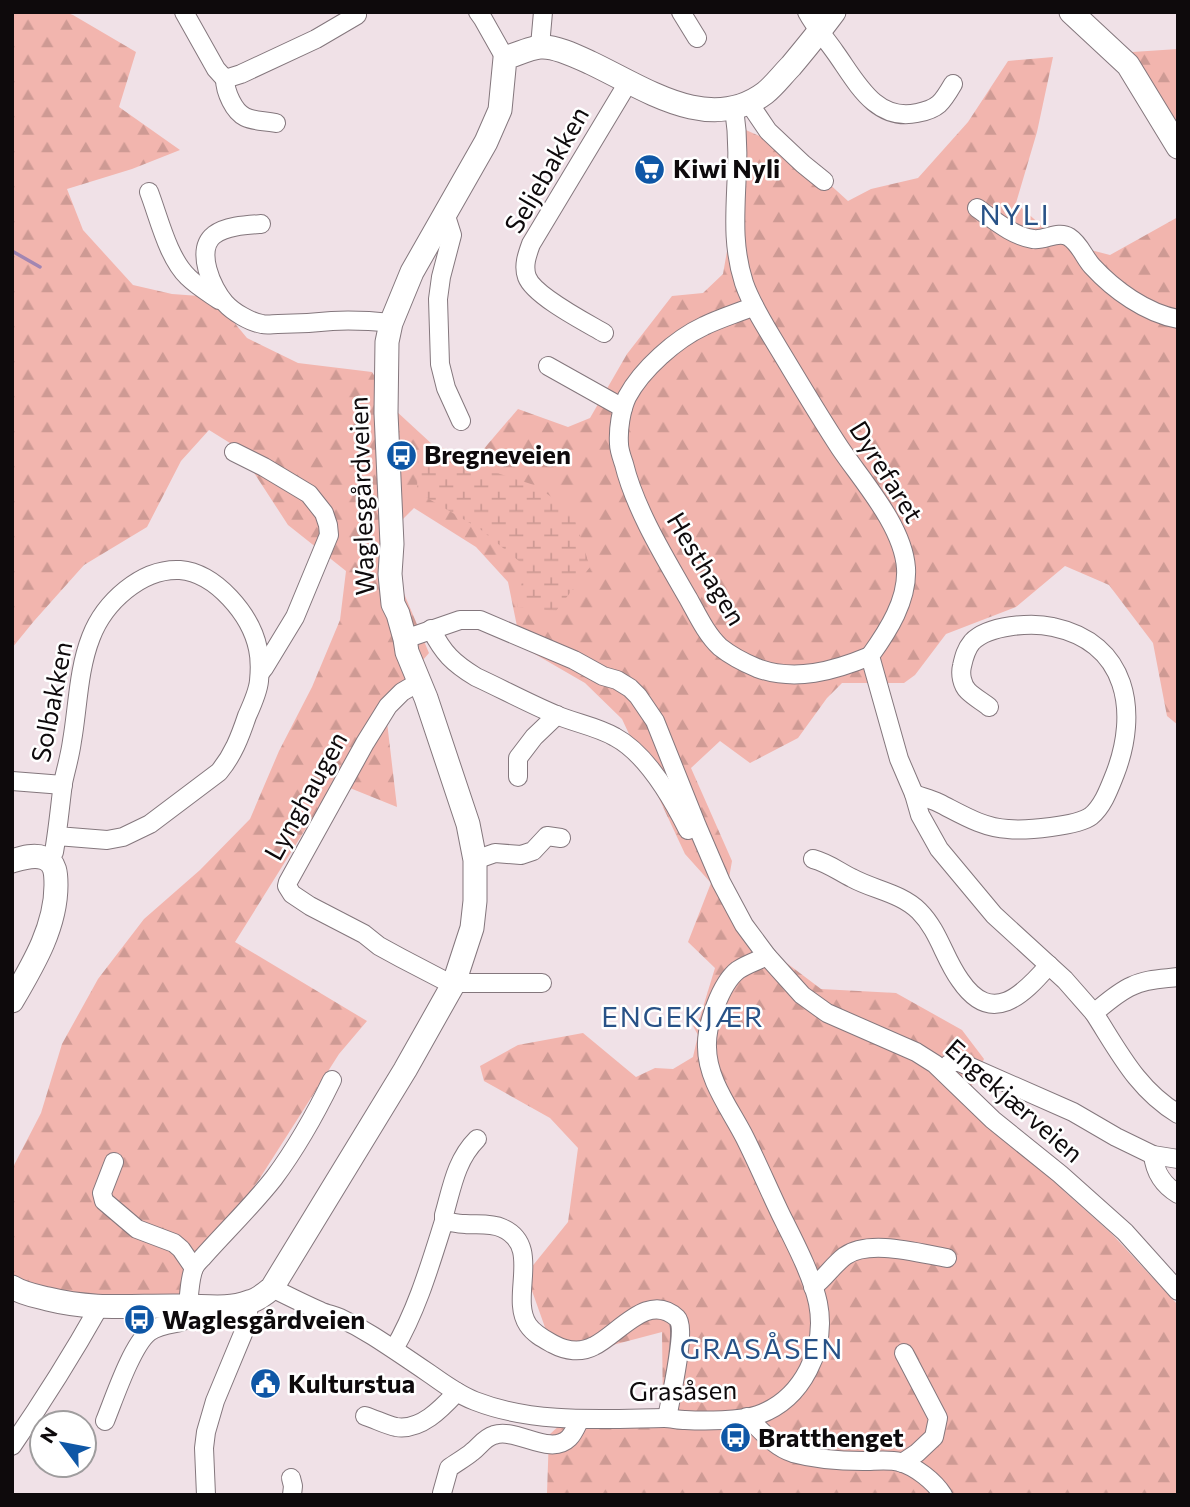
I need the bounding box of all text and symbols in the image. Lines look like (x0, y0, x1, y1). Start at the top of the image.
street label: Seljebakken (497, 100, 594, 238)
supermarket icon: Kiwi Nyli (633, 152, 667, 186)
place label: Kiwi Nyli (673, 152, 780, 183)
district label: NYLI (979, 197, 1051, 231)
street label: Waglesgårdveien (342, 396, 379, 596)
street label: Dyrefaret (844, 415, 931, 528)
bus stop icon: Bregneveien (384, 438, 418, 472)
place label: Bregneveien (424, 438, 571, 469)
street label: Hesthagen (661, 506, 753, 630)
street label: Solbakken (24, 639, 77, 765)
street label: Lynghaugen (257, 726, 353, 865)
district label: ENGEKJÆR (601, 999, 765, 1033)
street label: Engekjærveien (940, 1032, 1090, 1168)
bus stop icon: Waglesgårdveien (122, 1303, 156, 1337)
place label: Waglesgårdveien (162, 1303, 365, 1334)
district label: GRASÅSEN (680, 1331, 844, 1365)
public building icon: Kulturstua (248, 1367, 282, 1401)
place label: Kulturstua (288, 1367, 415, 1398)
street label: Grasåsen (628, 1373, 738, 1406)
north arrow (28, 1409, 98, 1479)
bus stop icon: Bratthenget (718, 1421, 752, 1455)
place label: Bratthenget (758, 1421, 904, 1452)
text: N (35, 1423, 62, 1447)

